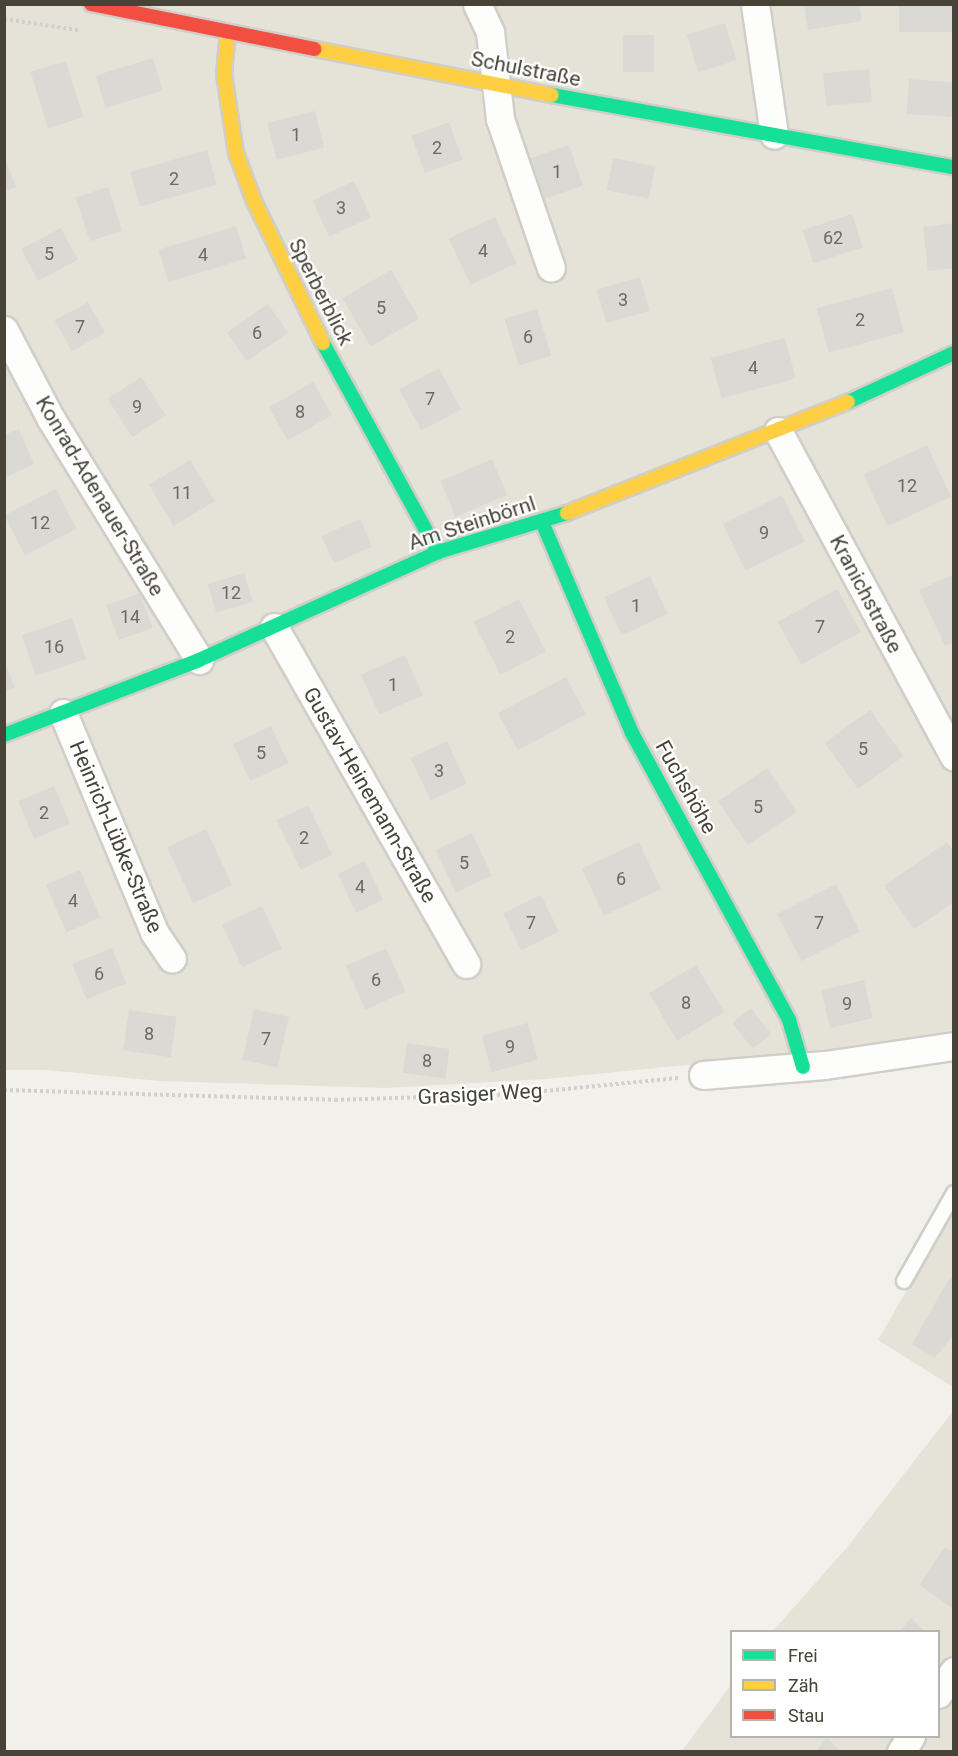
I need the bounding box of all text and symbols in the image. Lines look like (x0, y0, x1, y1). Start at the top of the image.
street label: Schulstraße (469, 46, 583, 92)
house number: 1 (291, 124, 301, 146)
house number: 2 (432, 137, 442, 159)
house number: 1 (552, 161, 562, 183)
house number: 2 (169, 168, 179, 190)
house number: 3 (336, 197, 346, 219)
house number: 62 (823, 227, 843, 249)
street label: Sperberblick (283, 235, 359, 349)
house number: 4 (478, 240, 488, 262)
house number: 5 (44, 243, 54, 265)
house number: 4 (198, 244, 208, 266)
house number: 3 (618, 289, 628, 311)
house number: 5 (376, 297, 386, 319)
house number: 2 (855, 309, 865, 331)
house number: 7 (75, 316, 85, 338)
house number: 6 (252, 322, 262, 344)
house number: 6 (523, 326, 533, 348)
house number: 4 (748, 357, 758, 379)
house number: 7 (425, 388, 435, 410)
street label: Konrad-Adenauer-Straße (30, 392, 170, 600)
house number: 9 (132, 396, 142, 418)
house number: 8 (295, 401, 305, 423)
house number: 12 (897, 475, 917, 497)
house number: 11 (172, 482, 192, 504)
street label: Am Steinbörnl (405, 491, 539, 555)
house number: 12 (30, 512, 50, 534)
house number: 9 (759, 522, 769, 544)
street label: Kranichstraße (824, 531, 908, 657)
house number: 12 (221, 582, 241, 604)
house number: 1 (631, 595, 641, 617)
house number: 14 (120, 606, 140, 628)
house number: 7 (815, 616, 825, 638)
house number: 2 (505, 626, 515, 648)
house number: 16 (44, 636, 64, 658)
house number: 1 (388, 674, 398, 696)
street label: Gustav-Heinemann-Straße (298, 683, 442, 907)
street label: Fuchshöhe (650, 736, 722, 838)
street label: Heinrich-Lübke-Straße (64, 737, 168, 937)
house number: 5 (858, 738, 868, 760)
house number: 5 (256, 742, 266, 764)
house number: 3 (434, 760, 444, 782)
house number: 5 (753, 796, 763, 818)
house number: 2 (39, 802, 49, 824)
house number: 2 (299, 827, 309, 849)
house number: 5 (459, 852, 469, 874)
house number: 6 (616, 868, 626, 890)
house number: 4 (355, 876, 365, 898)
house number: 4 (68, 890, 78, 912)
house number: 7 (526, 912, 536, 934)
house number: 7 (814, 912, 824, 934)
house number: 6 (94, 963, 104, 985)
house number: 6 (371, 969, 381, 991)
house number: 8 (681, 992, 691, 1014)
house number: 9 (842, 993, 852, 1015)
house number: 8 (144, 1023, 154, 1045)
house number: 7 (261, 1028, 271, 1050)
house number: 9 (505, 1036, 515, 1058)
house number: 8 (422, 1050, 432, 1072)
street label: Grasiger Weg (417, 1078, 543, 1110)
legend (730, 1630, 940, 1738)
text: Frei (788, 1645, 818, 1666)
text: Zäh (788, 1675, 819, 1696)
text: Stau (788, 1705, 824, 1726)

